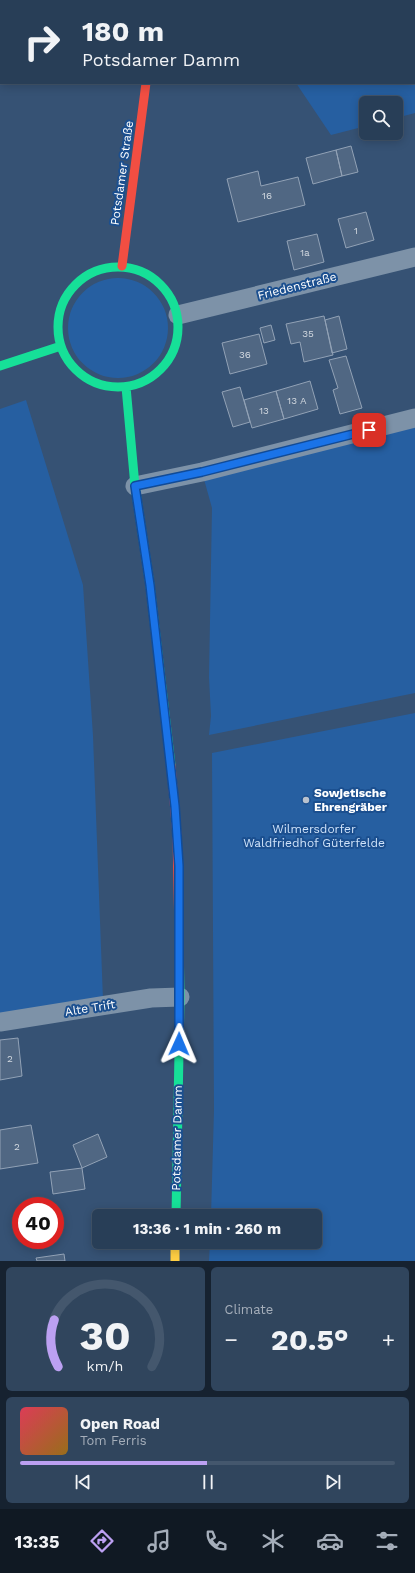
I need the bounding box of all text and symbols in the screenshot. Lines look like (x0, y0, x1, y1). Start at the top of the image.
text: 180 m (82, 15, 164, 48)
icon: right (16, 16, 68, 68)
text: Potsdamer Damm (82, 49, 240, 70)
map controls (359, 96, 403, 140)
button: search (359, 96, 403, 140)
street label: Potsdamer Straße (108, 120, 136, 226)
house number: 16 (262, 190, 272, 201)
house number: 1 (354, 225, 358, 236)
house number: 1a (300, 247, 310, 258)
street label: Friedenstraße (256, 269, 338, 303)
house number: 35 (302, 328, 314, 339)
house number: 36 (239, 349, 251, 360)
house number: 13 A (287, 395, 307, 406)
house number: 13 (259, 405, 269, 416)
pin (352, 413, 386, 447)
icon: arrive (358, 419, 380, 441)
place label: Sowjetische Ehrengräber (314, 786, 388, 814)
marker: Sowjetische Ehrengräber (301, 795, 311, 805)
park label: Wilmersdorfer Waldfriedhof Güterfelde (243, 822, 385, 850)
street label: Alte Trift (64, 997, 116, 1019)
position arrow (158, 1023, 200, 1065)
house number: 2 (7, 1053, 13, 1064)
street label: Potsdamer Damm (169, 1085, 185, 1191)
house number: 2 (14, 1141, 20, 1152)
speed limit sign: 40 (12, 1197, 64, 1249)
text: 13:36 · 1 min · 260 m (133, 1220, 281, 1238)
text: Climate (225, 1302, 273, 1317)
text: 30 (80, 1311, 131, 1360)
text: 20.5° (271, 1322, 349, 1357)
text: − (225, 1327, 238, 1352)
text: + (382, 1327, 395, 1352)
text: km/h (87, 1358, 124, 1374)
text: Open Road (80, 1415, 160, 1433)
text: Tom Ferris (80, 1433, 147, 1448)
icon: previous (72, 1471, 94, 1493)
icon: pause (197, 1471, 219, 1493)
icon: next (322, 1471, 344, 1493)
icon: directions (88, 1527, 116, 1555)
icon: music (145, 1527, 173, 1555)
icon: phone (202, 1527, 230, 1555)
icon: climate (259, 1527, 287, 1555)
icon: car (316, 1527, 344, 1555)
icon: filters (373, 1527, 401, 1555)
text: 13:35 (14, 1531, 59, 1552)

